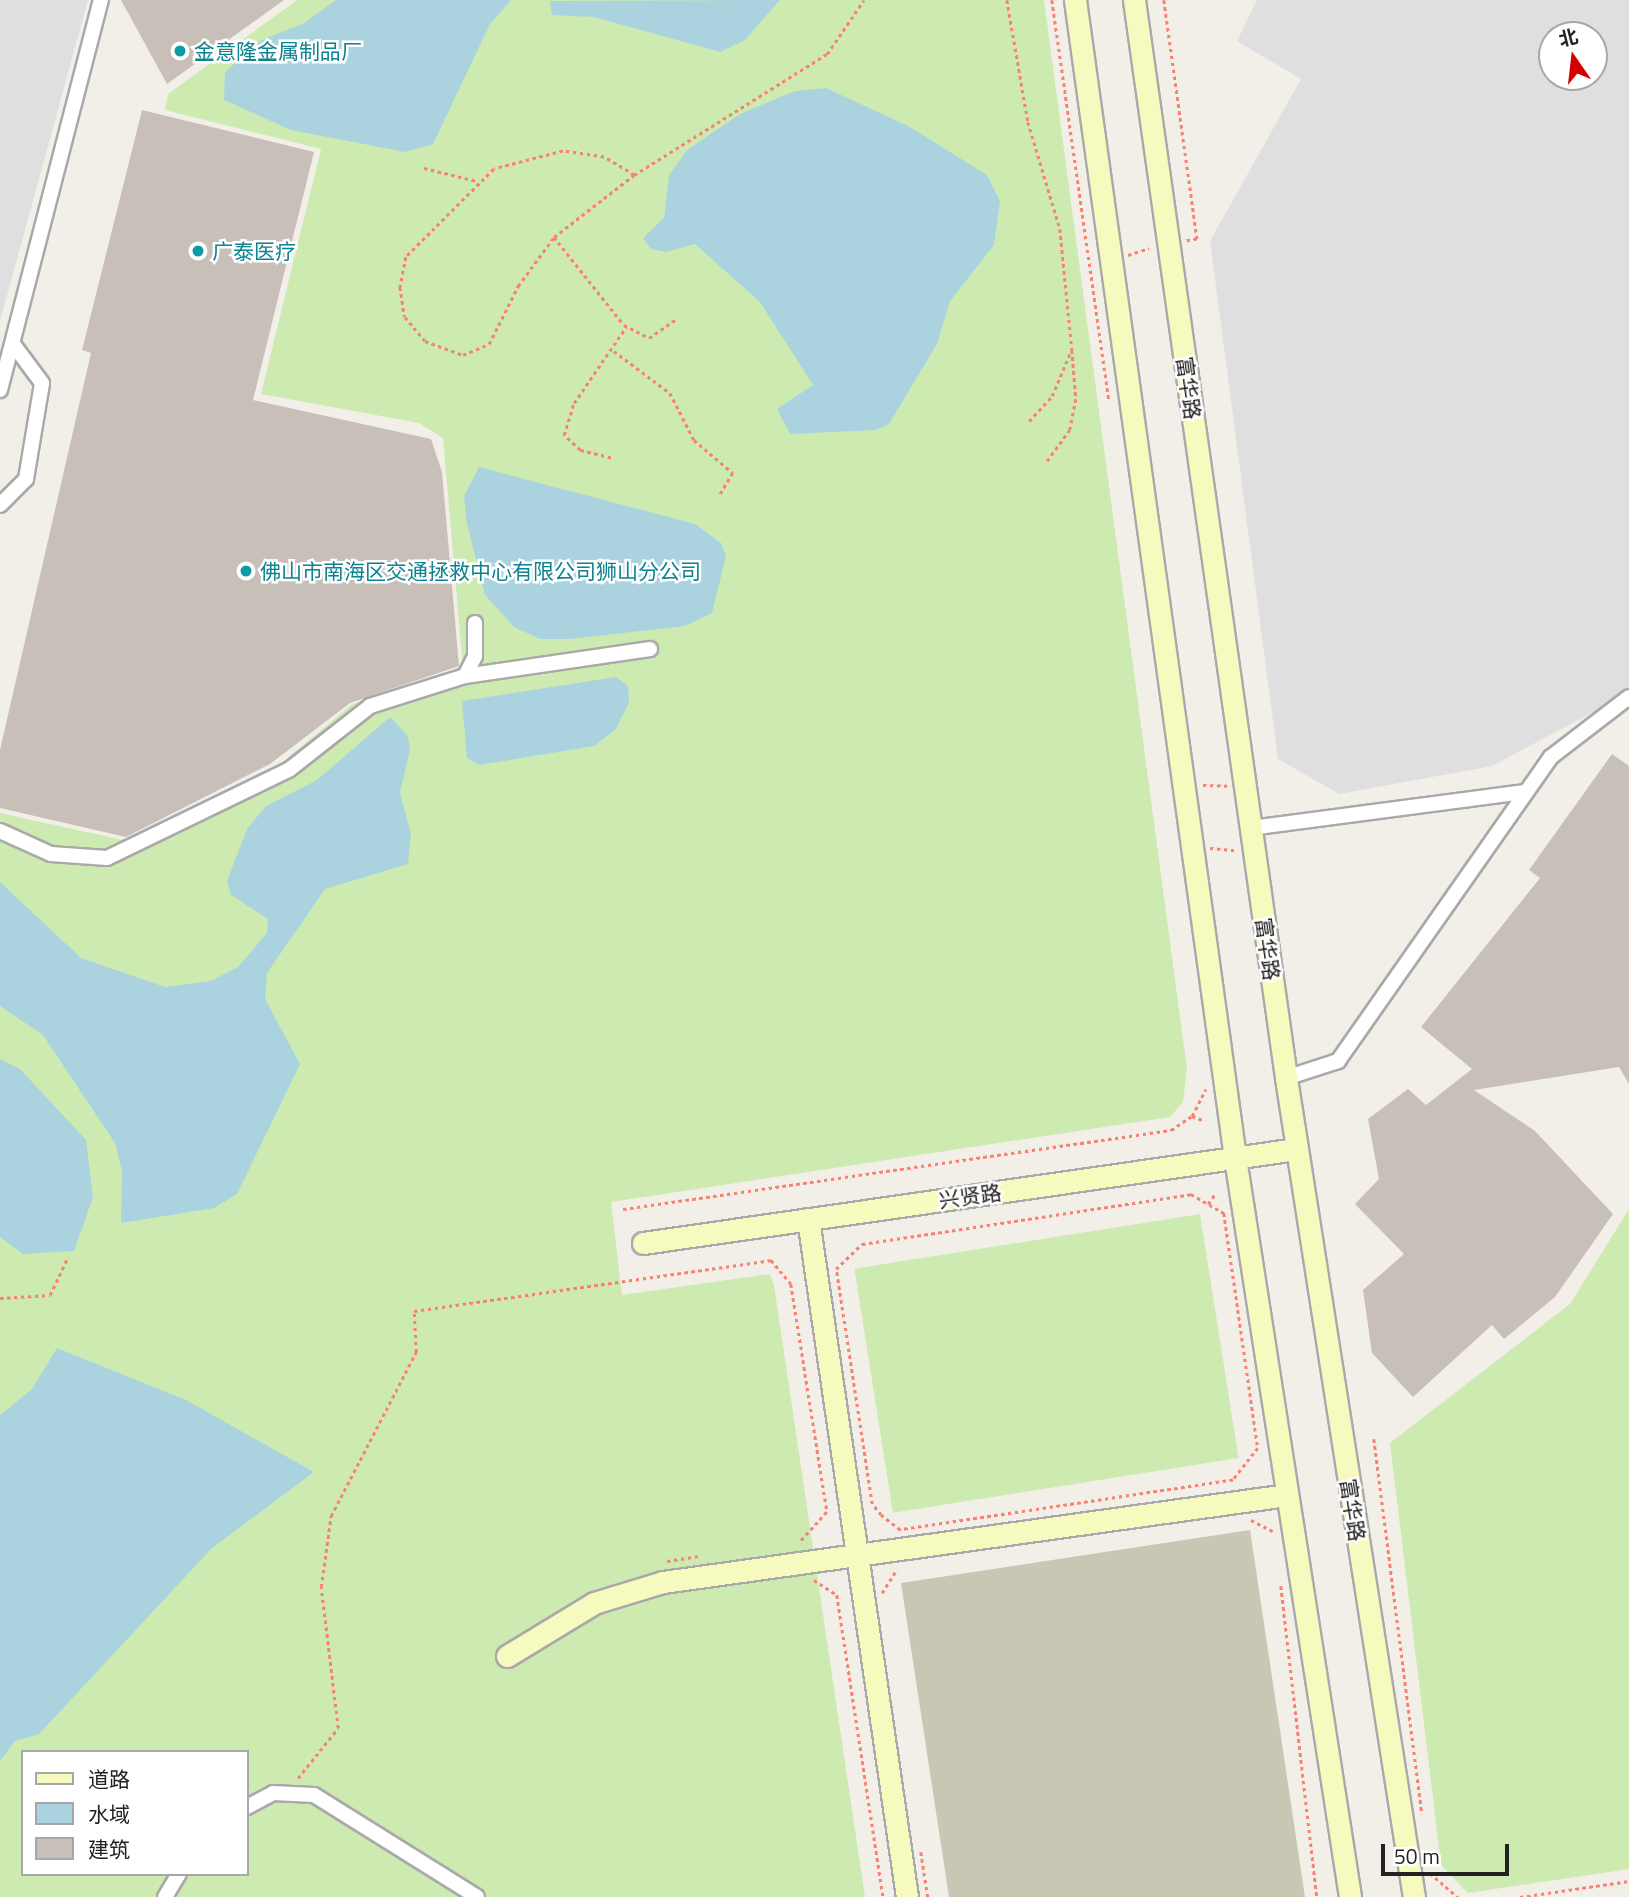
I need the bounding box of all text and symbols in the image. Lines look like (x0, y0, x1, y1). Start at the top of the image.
north arrow (1538, 21, 1608, 91)
text: 北 (1556, 21, 1581, 53)
place label: 金意隆金属制品厂 (194, 38, 362, 64)
marker: 金意隆金属制品厂 (172, 43, 188, 59)
place label: 广泰医疗 (212, 238, 296, 264)
marker: 广泰医疗 (190, 243, 206, 259)
street label: 富华路 (1172, 355, 1206, 421)
place label: 佛山市南海区交通拯救中心有限公司狮山分公司 (260, 558, 701, 584)
marker: 佛山市南海区交通拯救中心有限公司狮山分公司 (238, 563, 254, 579)
street label: 富华路 (1251, 916, 1285, 982)
street label: 兴贤路 (937, 1179, 1003, 1213)
street label: 富华路 (1336, 1477, 1370, 1543)
legend (21, 1750, 248, 1876)
text: 道路 (88, 1763, 130, 1795)
text: 水域 (88, 1798, 130, 1830)
scale bar (1384, 1830, 1512, 1874)
text: 建筑 (88, 1833, 130, 1865)
text: 50 m (1394, 1840, 1440, 1872)

